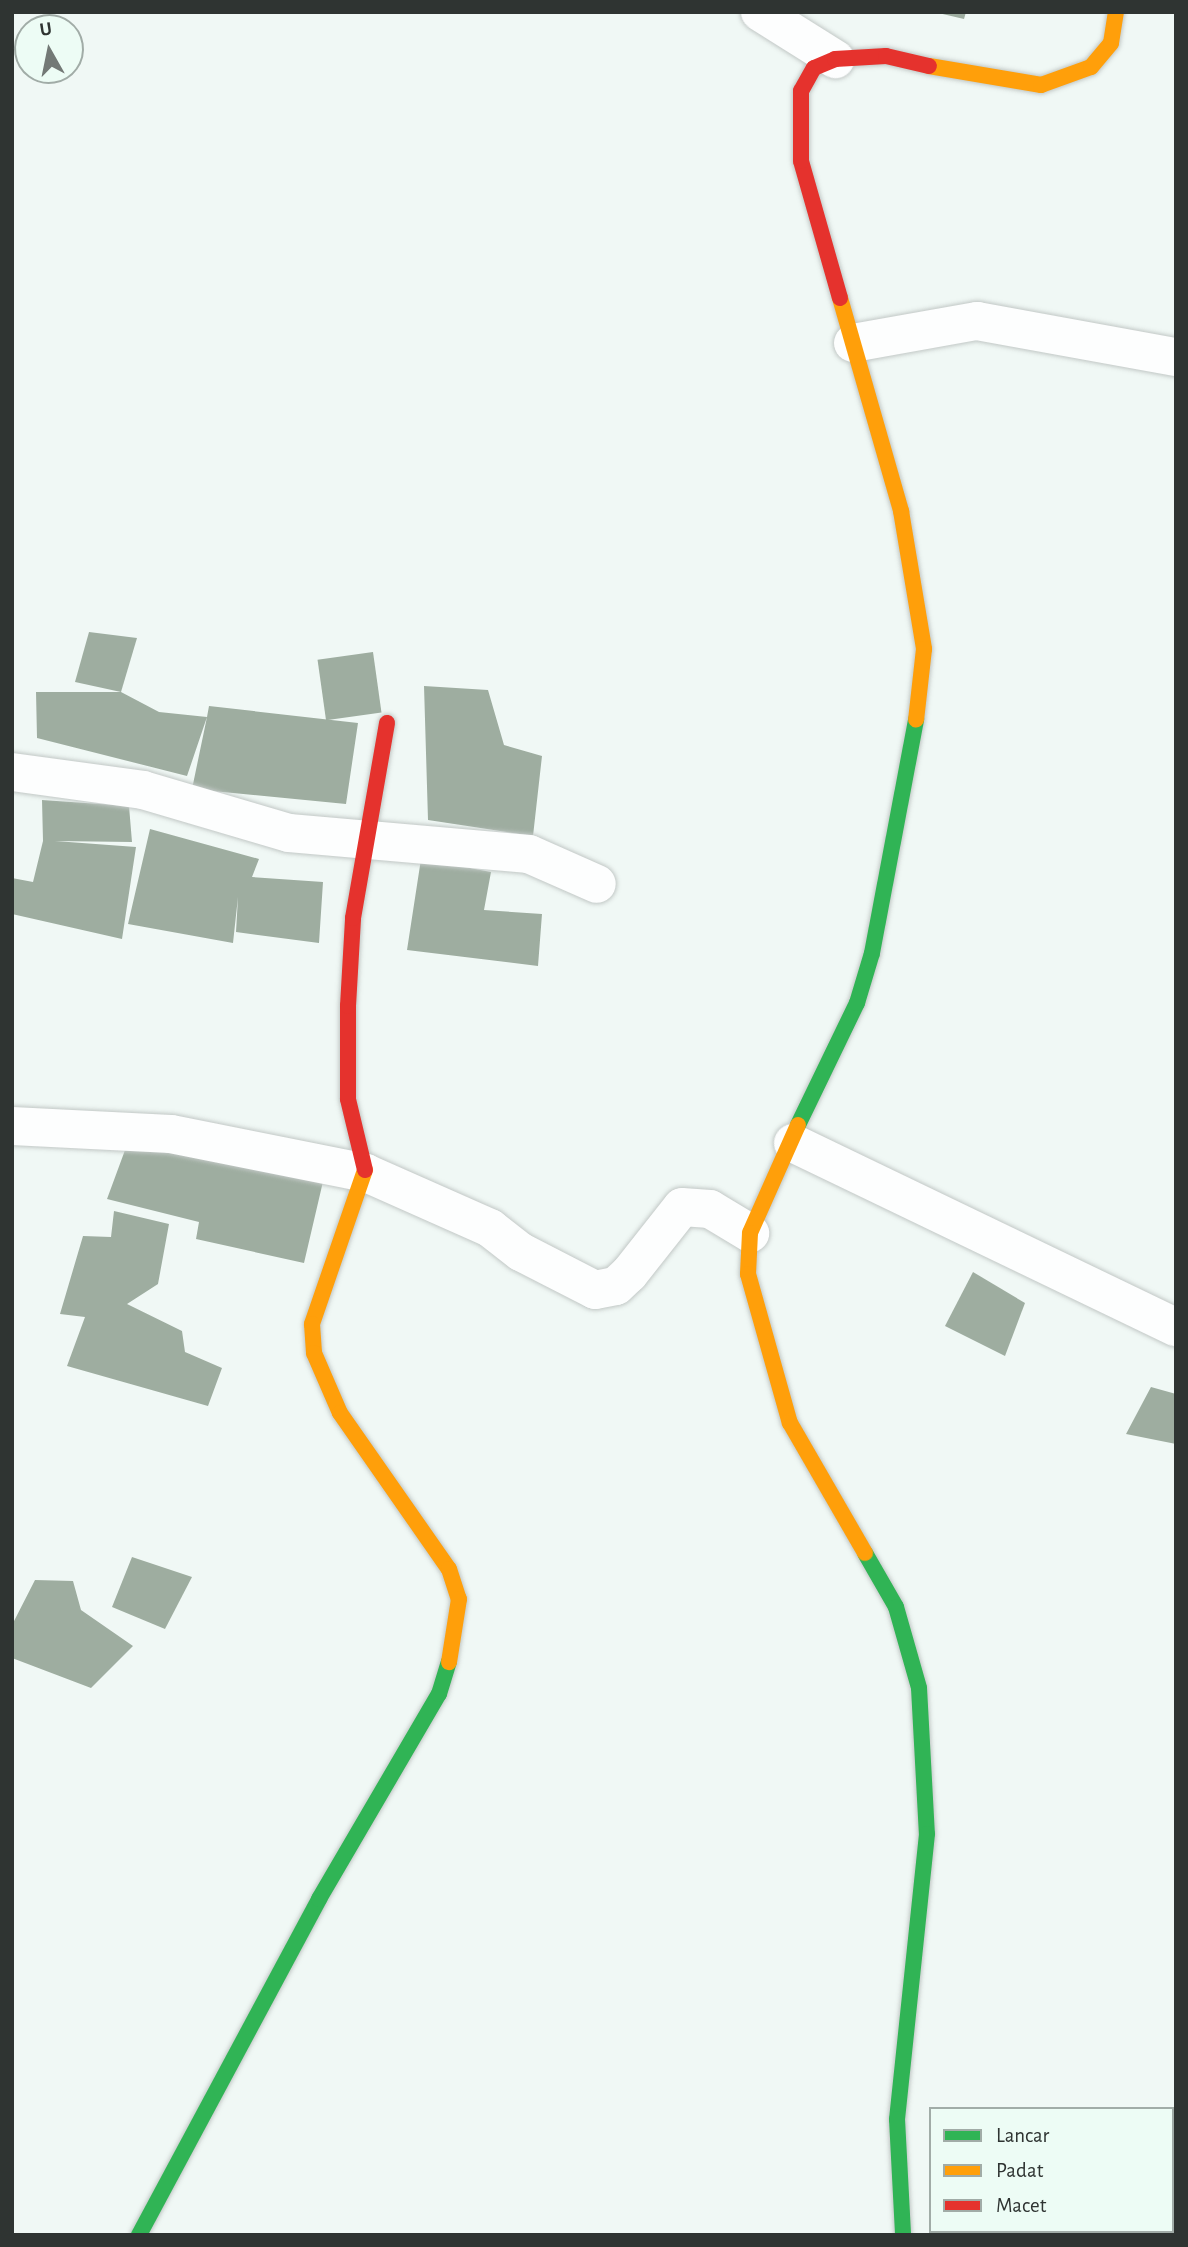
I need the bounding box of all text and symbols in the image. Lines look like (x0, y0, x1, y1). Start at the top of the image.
north arrow (14, 14, 84, 84)
text: U (38, 19, 53, 40)
legend (929, 2107, 1174, 2233)
text: Lancar (996, 2125, 1049, 2146)
text: Padat (996, 2160, 1043, 2181)
text: Macet (996, 2195, 1047, 2216)

